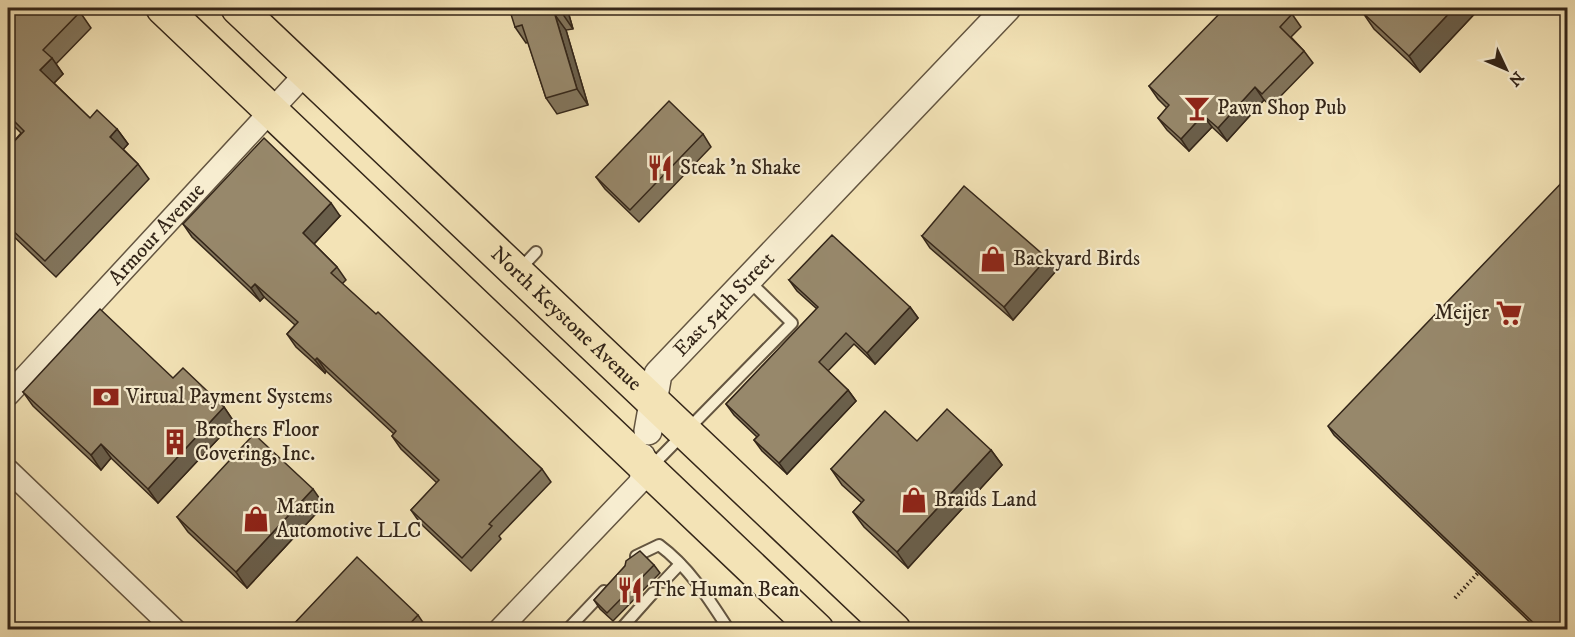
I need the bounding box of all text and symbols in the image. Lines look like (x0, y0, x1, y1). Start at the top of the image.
north arrow (1476, 39, 1536, 99)
text: N (1504, 67, 1528, 90)
bar icon: Pawn Shop Pub (1182, 93, 1212, 123)
place label: Pawn Shop Pub (1217, 95, 1346, 121)
restaurant icon: Steak 'n Shake (645, 153, 675, 183)
place label: Steak 'n Shake (680, 155, 801, 181)
street label: Armour Avenue (103, 177, 211, 291)
street label: North Keystone Avenue (485, 241, 647, 397)
shop icon: Backyard Birds (978, 244, 1008, 274)
street label: East 54th Street (668, 246, 781, 362)
place label: Backyard Birds (1013, 246, 1140, 272)
supermarket icon: Meijer (1494, 298, 1524, 328)
place label: Meijer (1434, 300, 1489, 326)
bank icon: Virtual Payment Systems (91, 382, 121, 412)
place label: Virtual Payment Systems (125, 384, 332, 410)
place label: Brothers Floor Covering, Inc. (195, 417, 319, 467)
building icon: Brothers Floor Covering, Inc. (160, 427, 190, 457)
shop icon: Braids Land (899, 485, 929, 515)
place label: Braids Land (934, 487, 1037, 513)
place label: Martin Automotive LLC (276, 494, 421, 544)
shop icon: Martin Automotive LLC (241, 504, 271, 534)
restaurant icon: The Human Bean (615, 575, 645, 605)
place label: The Human Bean (650, 577, 800, 603)

